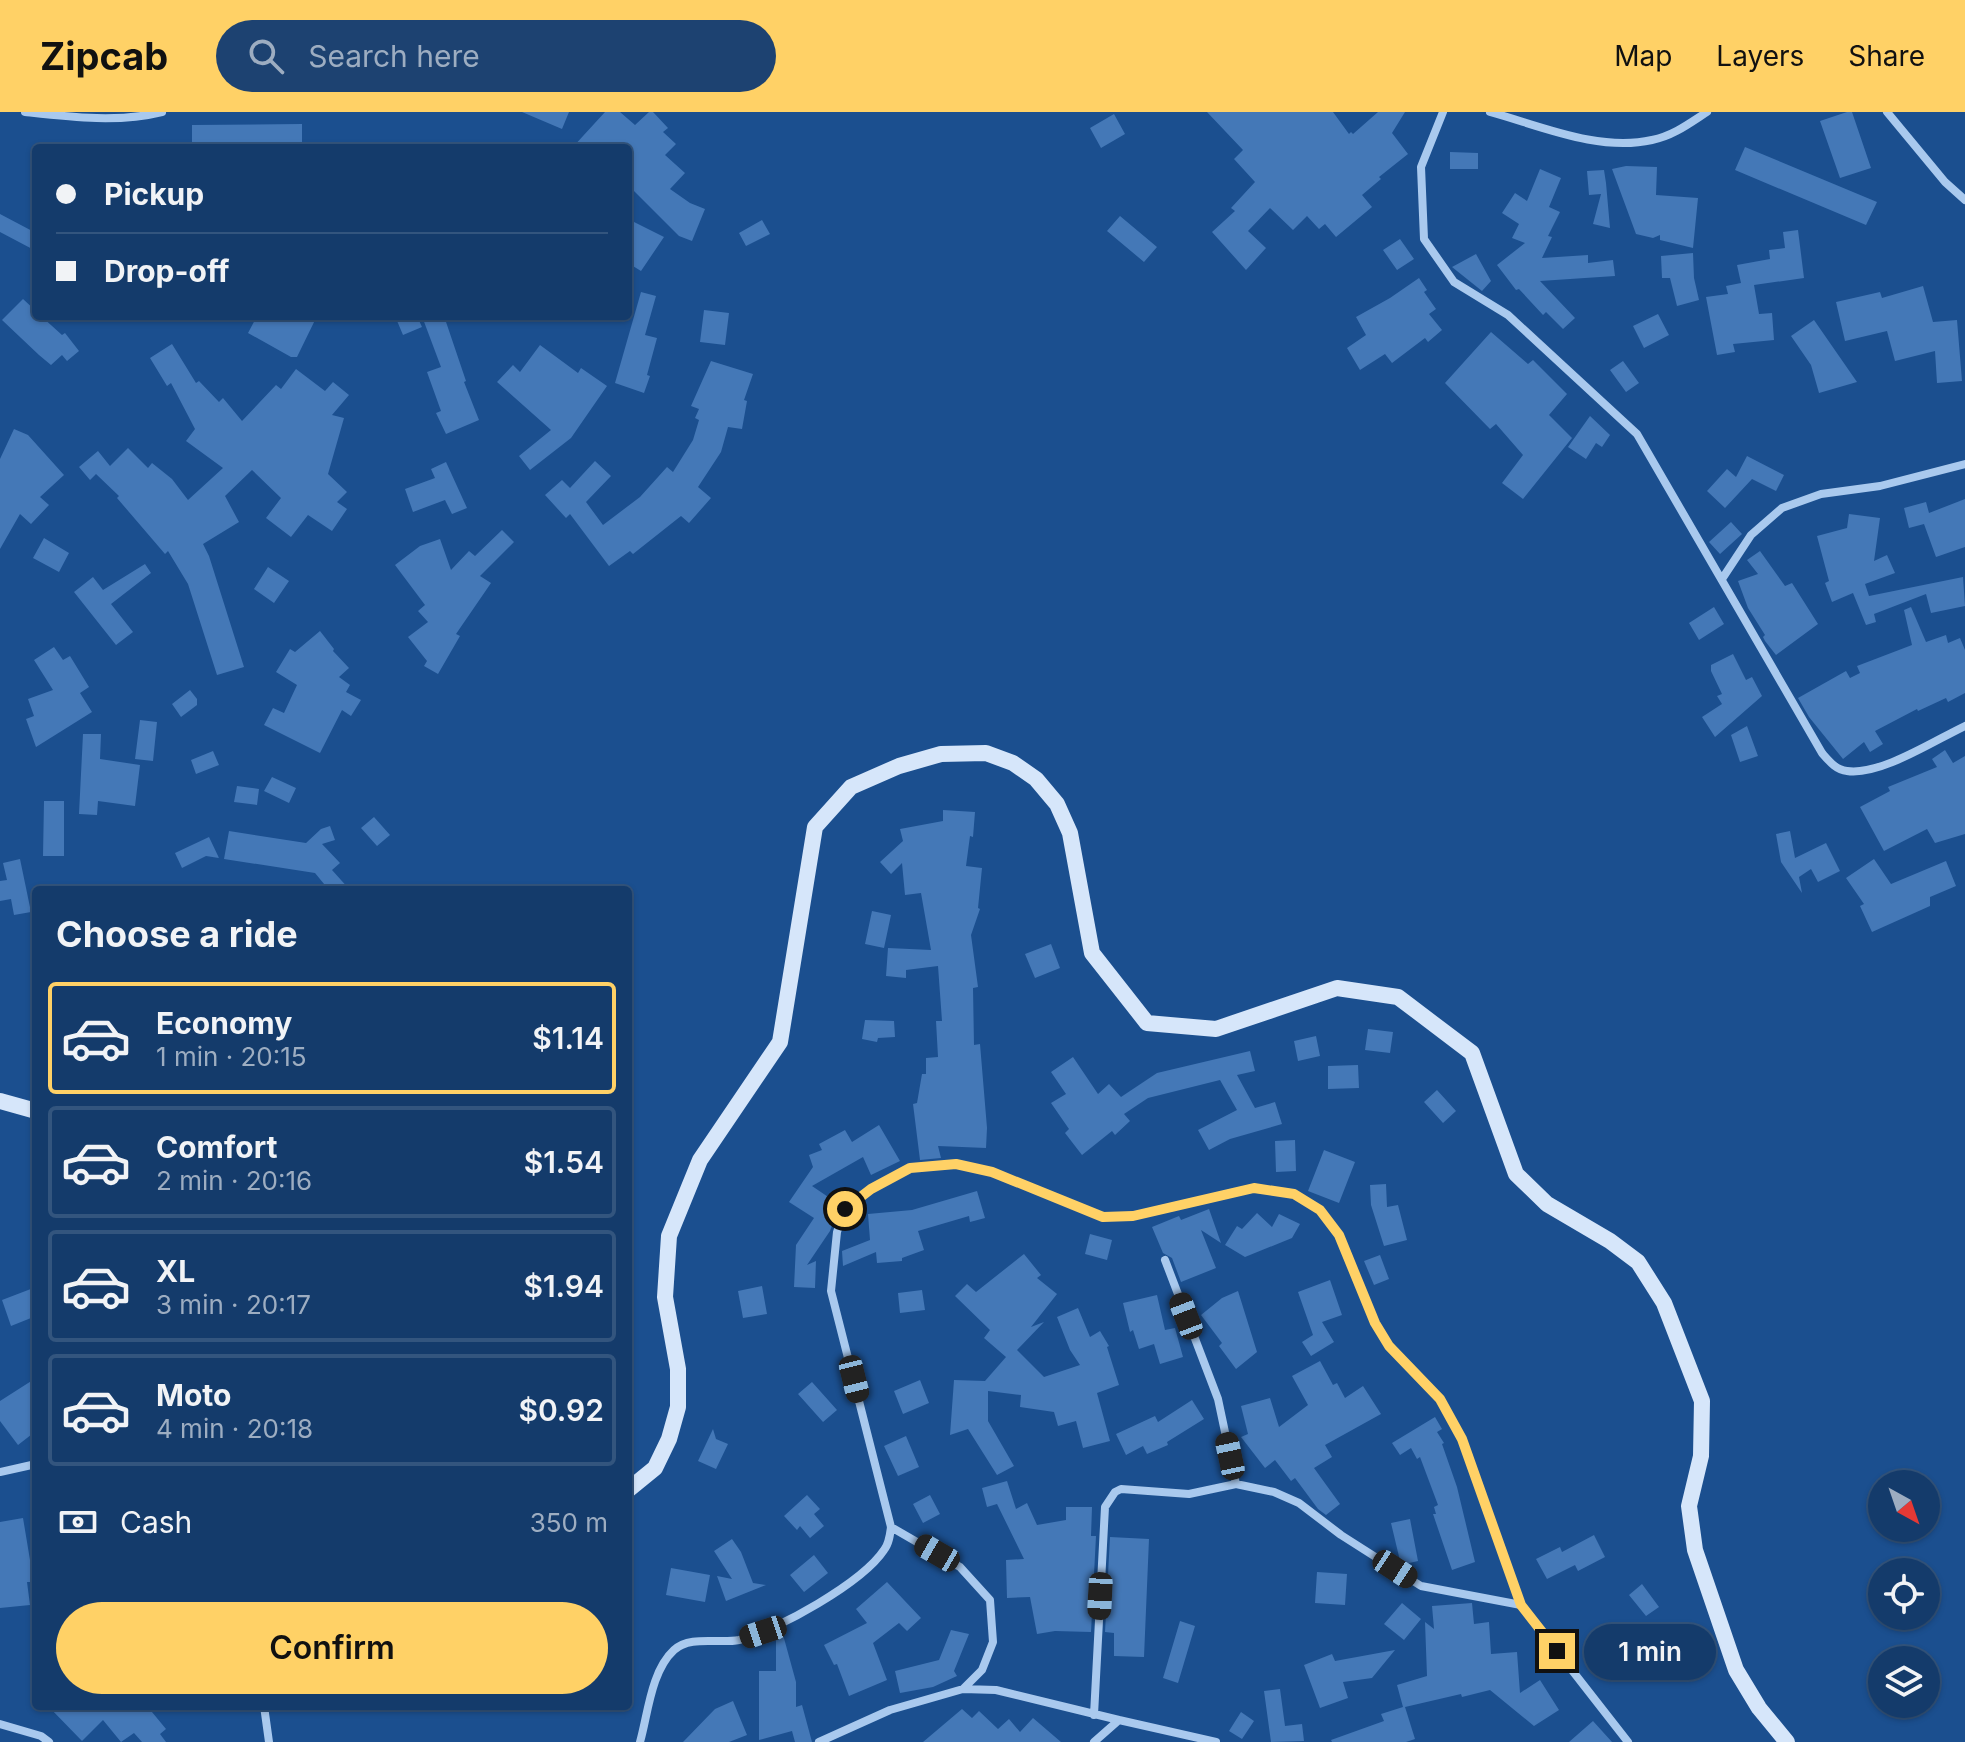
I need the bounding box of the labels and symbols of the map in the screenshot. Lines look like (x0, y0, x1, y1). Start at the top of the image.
route start (827, 1191, 863, 1227)
car (1166, 1289, 1206, 1343)
car (837, 1353, 871, 1405)
car (1213, 1430, 1247, 1482)
north arrow (1868, 1470, 1940, 1542)
car (910, 1531, 964, 1575)
car (1368, 1546, 1422, 1592)
car (1087, 1571, 1113, 1621)
car (736, 1613, 790, 1651)
callout: 1 min (1585, 1623, 1717, 1679)
route end (1539, 1633, 1575, 1669)

